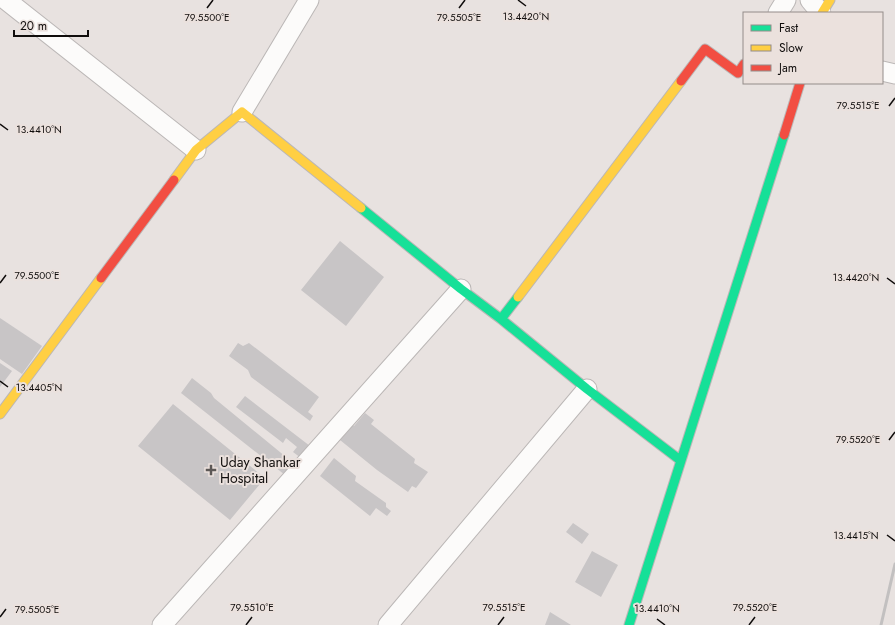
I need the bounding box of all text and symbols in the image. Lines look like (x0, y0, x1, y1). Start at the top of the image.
text: 13.4420°N (503, 9, 549, 24)
text: 79.5500°E (185, 10, 229, 25)
text: 79.5505°E (437, 10, 481, 25)
scale bar (14, 12, 88, 38)
legend (743, 12, 883, 84)
text: 20 m (20, 17, 47, 35)
text: Fast (779, 19, 798, 37)
text: Slow (779, 39, 804, 57)
text: Jam (777, 59, 797, 77)
text: 79.5515°E (836, 98, 880, 113)
text: 13.4410°N (16, 122, 62, 137)
text: 79.5500°E (15, 268, 59, 283)
text: 13.4420°N (833, 270, 879, 285)
text: 13.4405°N (16, 380, 62, 395)
text: 79.5520°E (836, 432, 880, 447)
place label: Uday Shankar Hospital (220, 452, 301, 488)
marker: Uday Shankar Hospital (205, 464, 217, 476)
text: 13.4415°N (833, 528, 879, 543)
text: 79.5510°E (230, 600, 274, 615)
text: 79.5515°E (482, 600, 526, 615)
text: 79.5520°E (733, 600, 777, 615)
text: 13.4410°N (634, 601, 680, 616)
text: 79.5505°E (15, 602, 59, 617)

